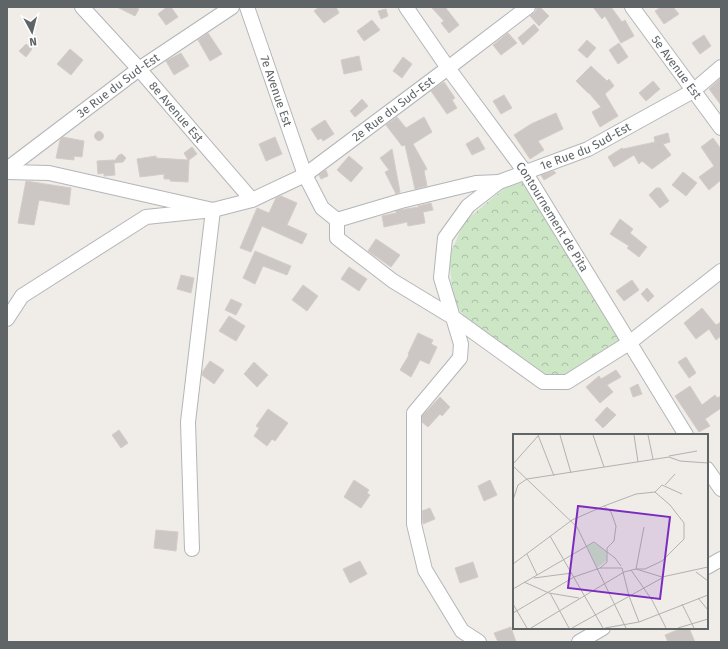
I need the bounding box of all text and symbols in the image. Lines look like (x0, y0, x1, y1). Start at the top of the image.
north arrow (12, 12, 52, 52)
street label: 5e Avenue Est (649, 33, 705, 102)
text: N (29, 35, 38, 48)
street label: 3e Rue du Sud-Est (74, 50, 162, 121)
street label: 7e Avenue Est (257, 54, 295, 129)
street label: 2e Rue du Sud-Est (349, 74, 437, 144)
street label: 8e Avenue Est (146, 79, 207, 146)
street label: 1e Rue du Sud-Est (538, 119, 634, 173)
street label: Contournement de Pita (513, 159, 591, 274)
inset map (513, 434, 708, 629)

